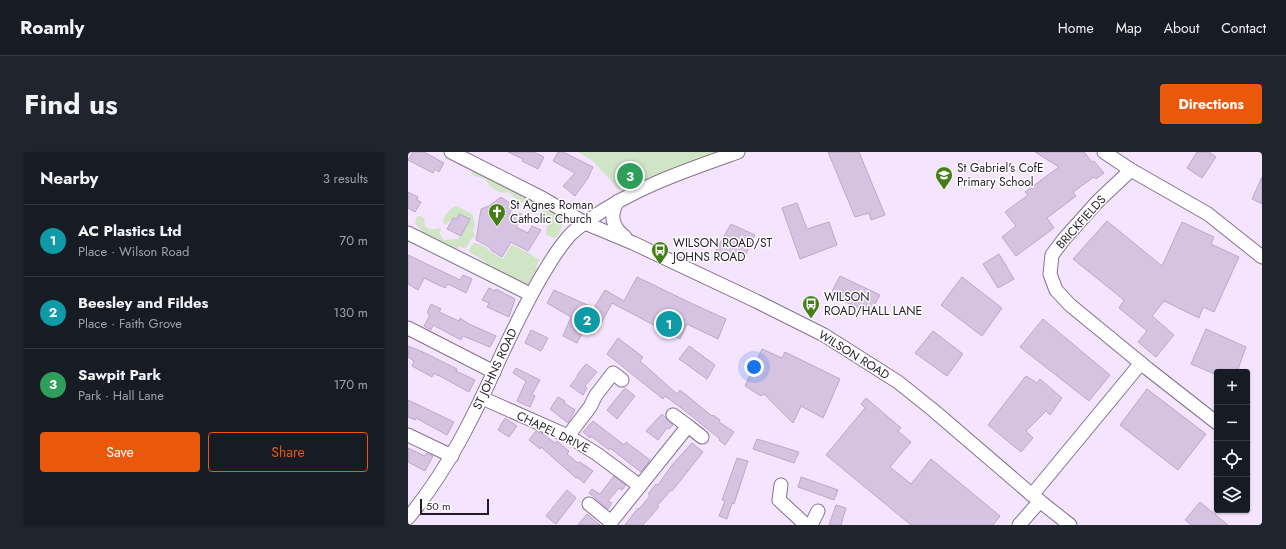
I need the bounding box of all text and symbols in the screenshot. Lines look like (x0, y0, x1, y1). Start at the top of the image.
text: Roamly (20, 14, 84, 41)
text: Home (1058, 18, 1094, 38)
text: Map (1116, 18, 1142, 38)
text: About (1164, 18, 1199, 38)
text: Contact (1221, 18, 1266, 38)
text: Find us (24, 84, 118, 125)
button: Directions (1160, 84, 1262, 124)
place label: St Gabriel's CofE Primary School (957, 159, 1044, 191)
pin: 3 (617, 161, 643, 191)
school or university icon: St Gabriel's CofE Primary School (934, 165, 954, 190)
text: Nearby (40, 166, 98, 190)
text: 3 results (323, 169, 368, 188)
street label: BRICKFIELDS (1052, 191, 1110, 253)
place label: St Agnes Roman Catholic Church (510, 196, 593, 228)
church icon: St Agnes Roman Catholic Church (487, 202, 507, 227)
text: AC Plastics Ltd (78, 220, 182, 242)
text: 1 (50, 231, 56, 250)
text: 70 m (339, 231, 368, 250)
place label: WILSON ROAD/ST JOHNS ROAD (671, 234, 772, 266)
bus stop icon: WILSON ROAD/ST JOHNS ROAD (650, 240, 670, 265)
text: Place · Wilson Road (78, 242, 189, 261)
place label: WILSON ROAD/HALL LANE (824, 288, 922, 320)
text: Beesley and Fildes (78, 292, 208, 314)
bus stop icon: WILSON ROAD/HALL LANE (801, 294, 821, 319)
text: 2 (49, 303, 57, 322)
text: 130 m (333, 303, 368, 322)
pin: 2 (574, 305, 600, 335)
pin: 1 (656, 309, 682, 339)
text: Place · Faith Grove (78, 314, 182, 333)
street label: ST JOHNS ROAD (468, 325, 522, 413)
street label: WILSON ROAD (815, 326, 893, 384)
your location (744, 357, 764, 377)
text: Sawpit Park (78, 364, 161, 386)
map controls (1214, 369, 1250, 513)
button: + (1214, 369, 1250, 405)
text: 3 (49, 375, 57, 394)
text: 170 m (333, 375, 368, 394)
text: Park · Hall Lane (78, 386, 164, 405)
button: − (1214, 405, 1250, 441)
street label: CHAPEL DRIVE (513, 407, 593, 457)
button: Save (40, 432, 200, 472)
button: Share (208, 432, 368, 472)
button: locate (1214, 441, 1250, 477)
button: layers (1214, 477, 1250, 513)
scale bar (420, 497, 489, 516)
text: 50 m (426, 498, 451, 514)

